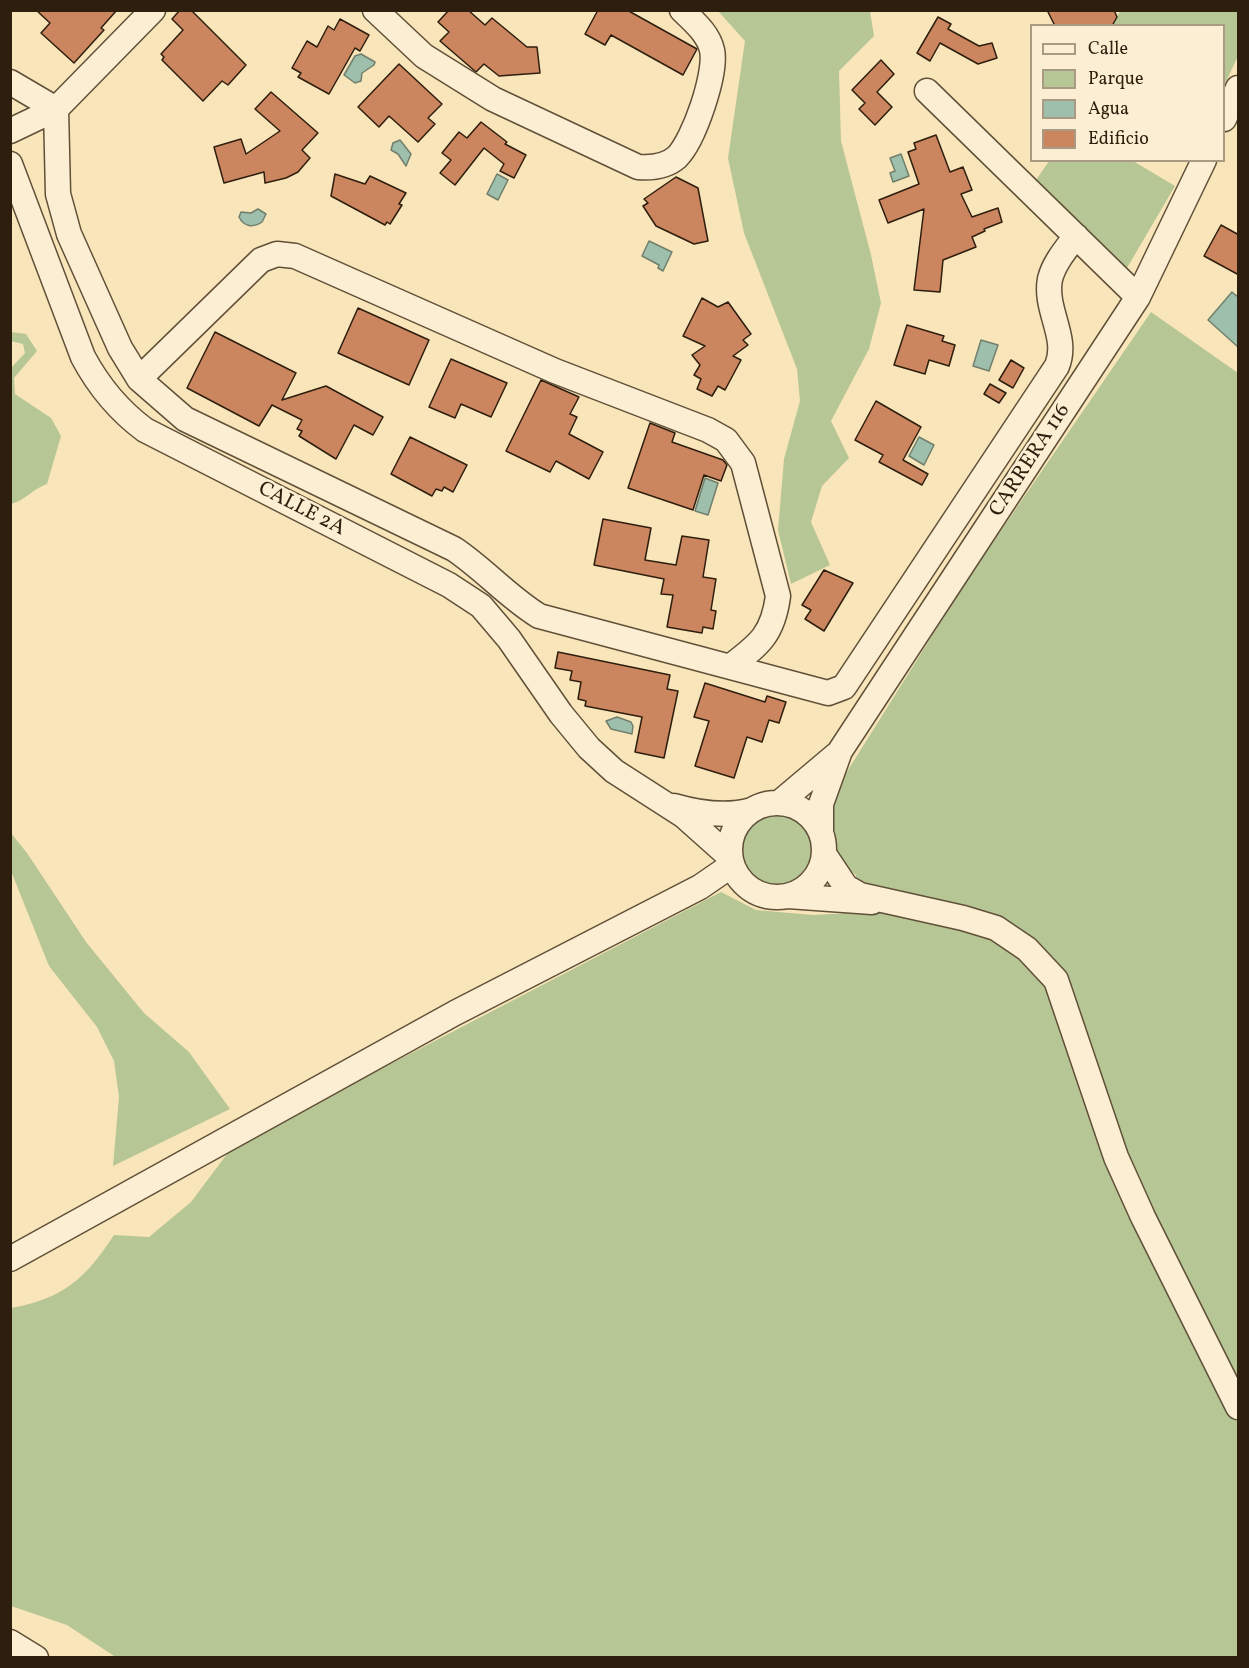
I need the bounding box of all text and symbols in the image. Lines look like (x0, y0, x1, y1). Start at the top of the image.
legend (1030, 24, 1225, 162)
text: Calle (1088, 37, 1128, 62)
text: Parque (1088, 67, 1143, 92)
text: Agua (1088, 97, 1129, 122)
text: Edificio (1088, 127, 1149, 152)
street label: CARRERA 116 (985, 400, 1077, 522)
street label: CALLE 2A (253, 477, 349, 543)

